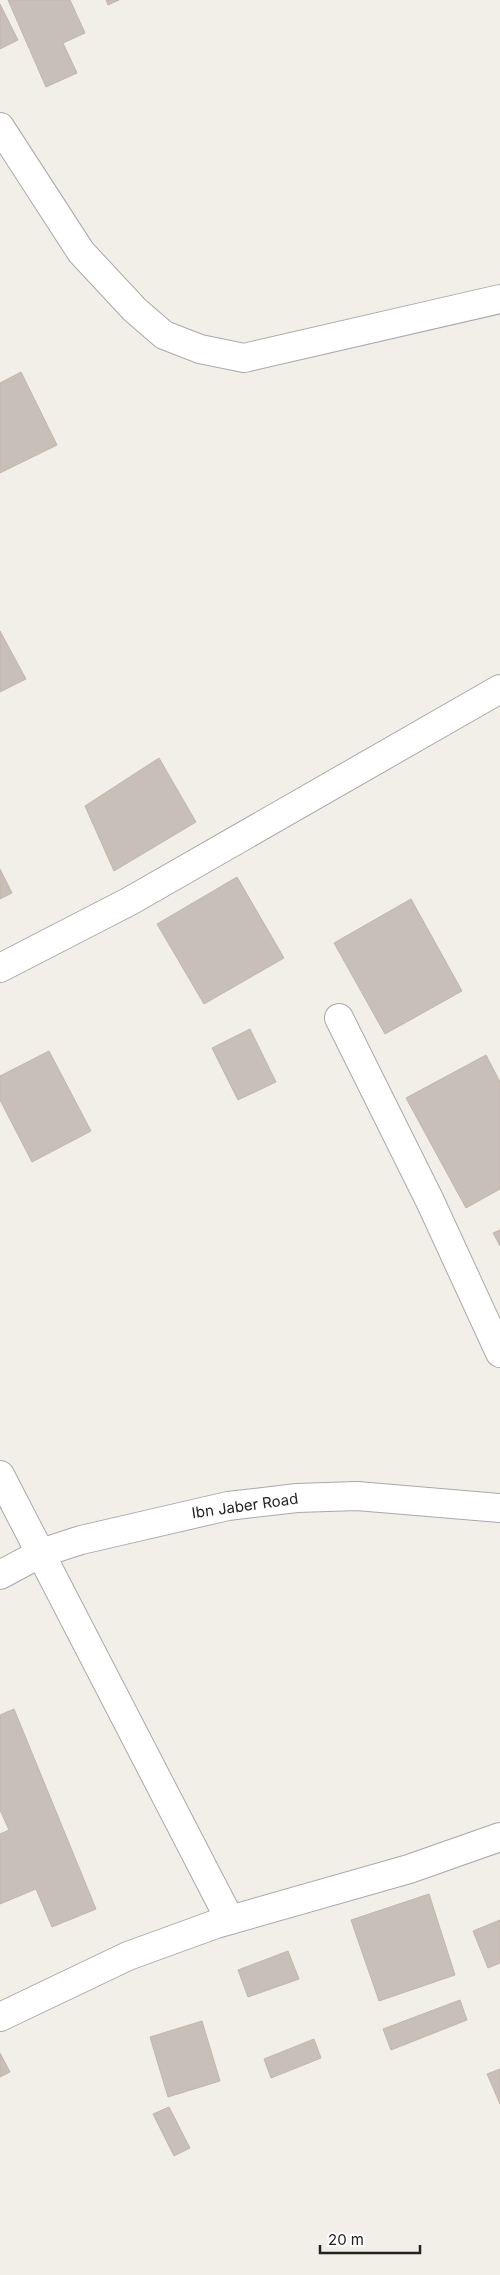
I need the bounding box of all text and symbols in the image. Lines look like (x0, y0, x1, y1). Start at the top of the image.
street label: Ibn Jaber Road (190, 1489, 299, 1522)
scale bar (320, 2222, 420, 2254)
text: 20 m (328, 2230, 364, 2249)

